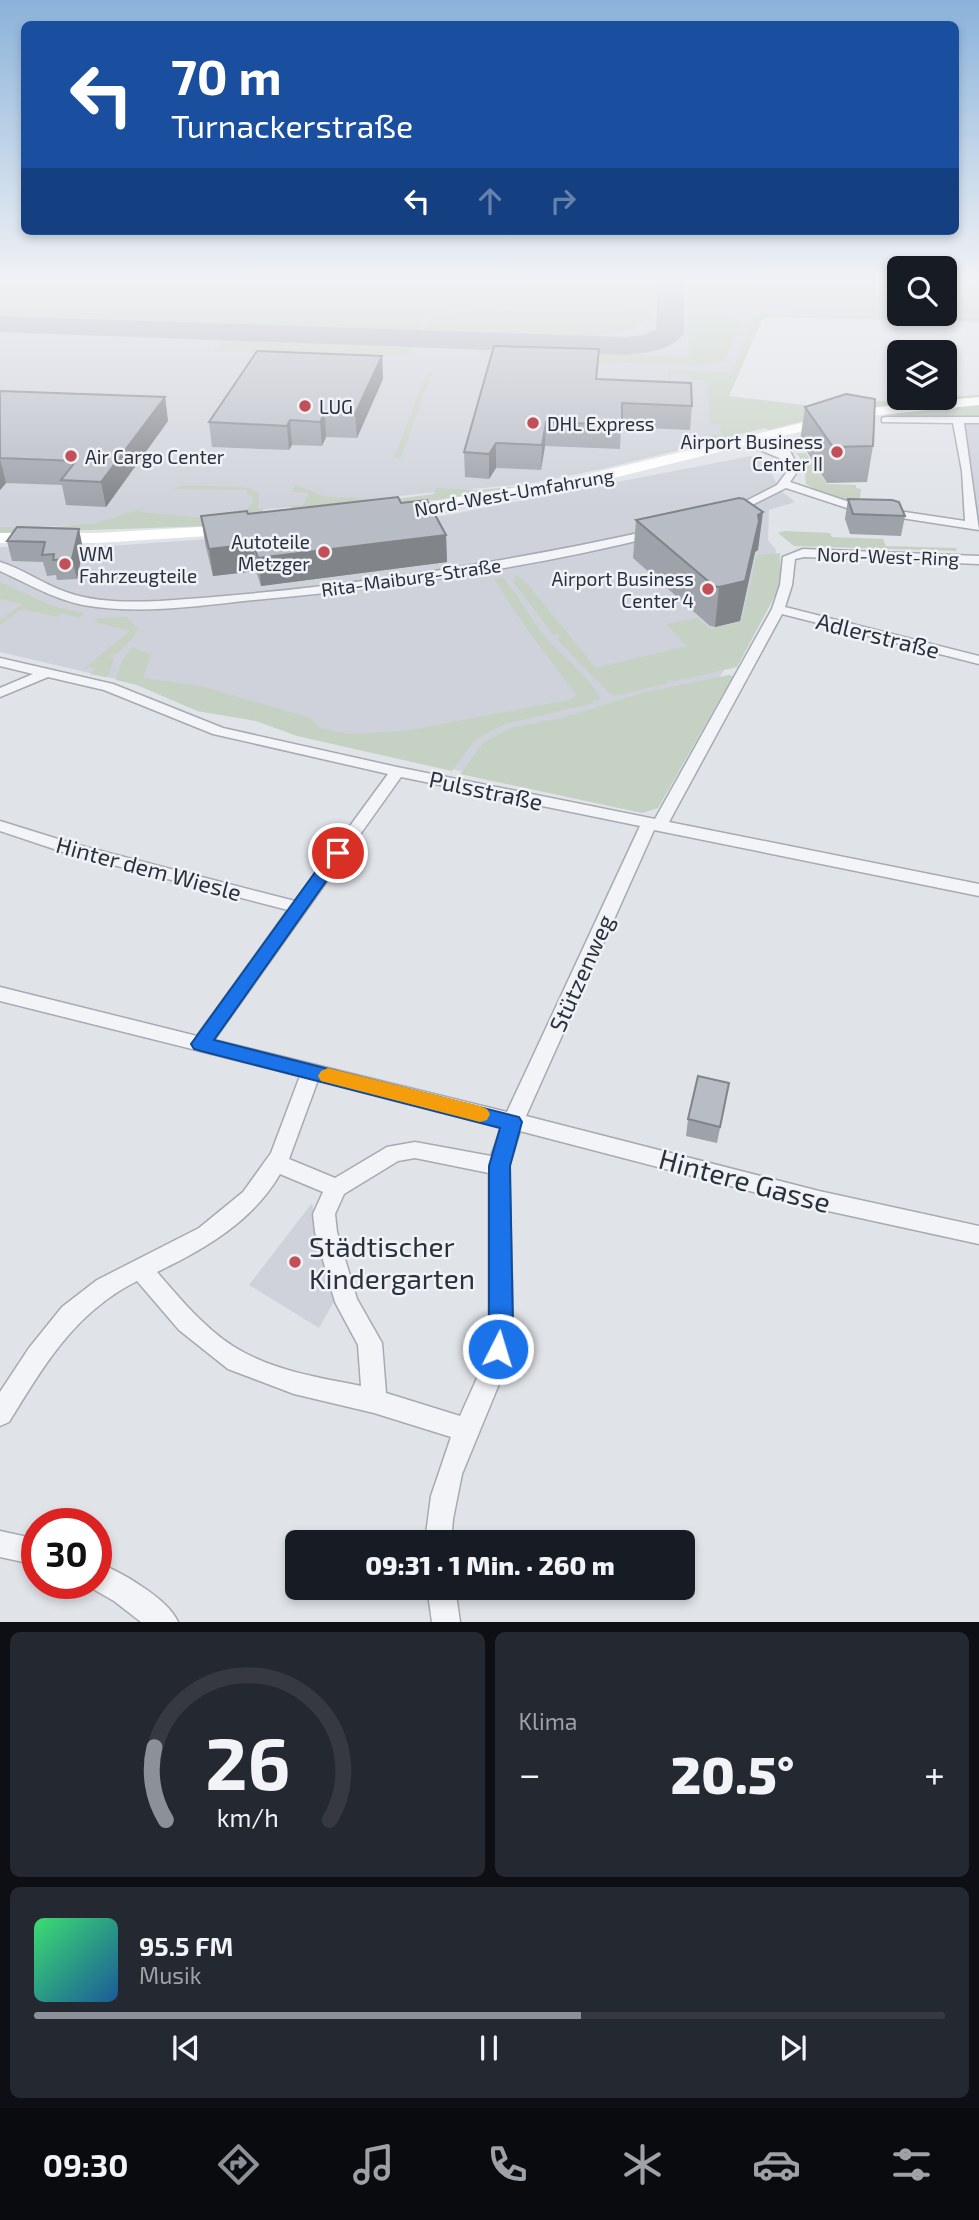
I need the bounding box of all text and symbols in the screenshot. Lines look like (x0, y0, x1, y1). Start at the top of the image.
text: 70 m (171, 46, 282, 105)
icon: left (56, 49, 147, 140)
text: Turnackerstraße (171, 106, 413, 144)
icon: left (398, 182, 436, 220)
icon: ahead (471, 182, 509, 220)
icon: right (544, 182, 582, 220)
map controls (887, 256, 957, 410)
button: search (887, 256, 957, 326)
button: layers (887, 340, 957, 410)
place label: LUG (319, 395, 353, 418)
marker: LUG (297, 398, 313, 414)
place label: DHL Express (547, 412, 654, 435)
marker: DHL Express (525, 415, 541, 431)
place label: Airport Business Center II (680, 430, 823, 475)
marker: Airport Business Center II (829, 444, 845, 460)
place label: Air Cargo Center (85, 445, 225, 468)
marker: Air Cargo Center (63, 448, 79, 464)
street label: Nord-West-Umfahrung (412, 463, 616, 521)
place label: Autoteile Metzger (231, 530, 310, 575)
place label: WM Fahrzeugteile (79, 542, 197, 587)
street label: Nord-West-Ring (817, 542, 960, 570)
marker: Autoteile Metzger (316, 544, 332, 560)
street label: Rita-Maiburg-Straße (320, 553, 502, 601)
marker: WM Fahrzeugteile (57, 556, 73, 572)
place label: Airport Business Center 4 (551, 567, 694, 612)
marker: Airport Business Center 4 (700, 581, 716, 597)
street label: Adlerstraße (813, 606, 943, 664)
street label: Pulsstraße (427, 764, 545, 816)
pin (308, 823, 368, 883)
street label: Hinter dem Wiesle (53, 830, 245, 906)
icon: arrive (319, 834, 357, 872)
street label: Stützenweg (543, 910, 619, 1036)
street label: Hintere Gasse (655, 1141, 835, 1219)
place label: Städtischer Kindergarten (309, 1229, 475, 1295)
marker: Städtischer Kindergarten (287, 1254, 303, 1270)
position arrow (461, 1312, 535, 1386)
speed limit sign: 30 (21, 1508, 112, 1599)
text: 09:31 · 1 Min. · 260 m (365, 1549, 615, 1580)
text: Klima (519, 1707, 577, 1735)
text: 26 (205, 1718, 290, 1806)
text: 20.5° (670, 1742, 794, 1804)
text: − (519, 1750, 541, 1796)
text: + (924, 1750, 945, 1796)
text: km/h (216, 1802, 278, 1832)
text: 95.5 FM (139, 1930, 233, 1961)
text: Musik (139, 1961, 201, 1989)
icon: previous (167, 2029, 205, 2067)
icon: pause (470, 2029, 508, 2067)
icon: next (774, 2029, 812, 2067)
icon: directions (214, 2140, 263, 2189)
icon: music (349, 2140, 398, 2189)
icon: phone (483, 2140, 532, 2189)
icon: climate (618, 2140, 667, 2189)
icon: car (752, 2140, 801, 2189)
icon: filters (887, 2140, 936, 2189)
text: 09:30 (43, 2145, 128, 2183)

